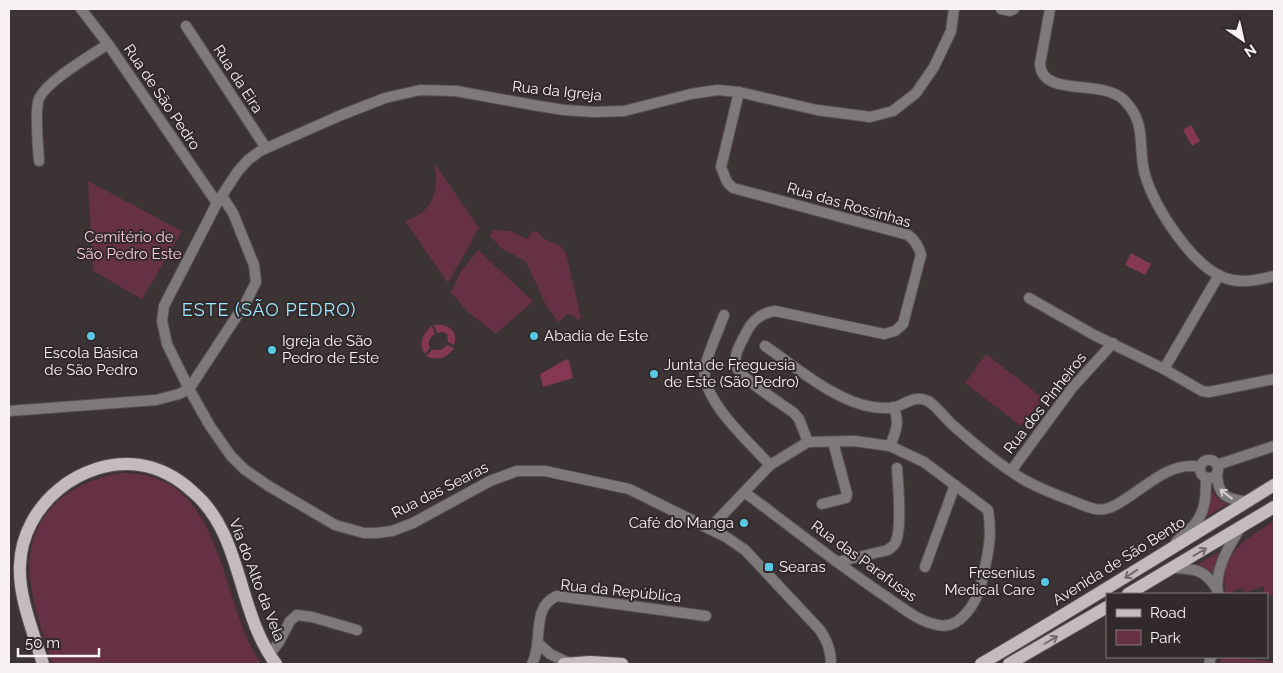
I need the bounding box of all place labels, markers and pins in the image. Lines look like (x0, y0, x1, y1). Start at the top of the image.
place label: Abadia de Este (544, 327, 648, 345)
marker: Escola Básica de São Pedro (85, 330, 97, 342)
marker: Abadia de Este (528, 330, 540, 342)
place label: Igreja de São Pedro de Este (282, 332, 379, 367)
place label: Escola Básica de São Pedro (44, 344, 138, 379)
marker: Igreja de São Pedro de Este (266, 344, 278, 356)
place label: Junta de Freguesia de Este (São Pedro) (664, 356, 799, 391)
marker: Junta de Freguesia de Este (São Pedro) (648, 368, 660, 380)
place label: Café do Manga (629, 514, 734, 532)
marker: Café do Manga (738, 517, 750, 529)
place label: Searas (779, 558, 826, 576)
marker: Searas (763, 561, 775, 573)
place label: Fresenius Medical Care (944, 564, 1035, 599)
marker: Fresenius Medical Care (1039, 576, 1051, 588)

